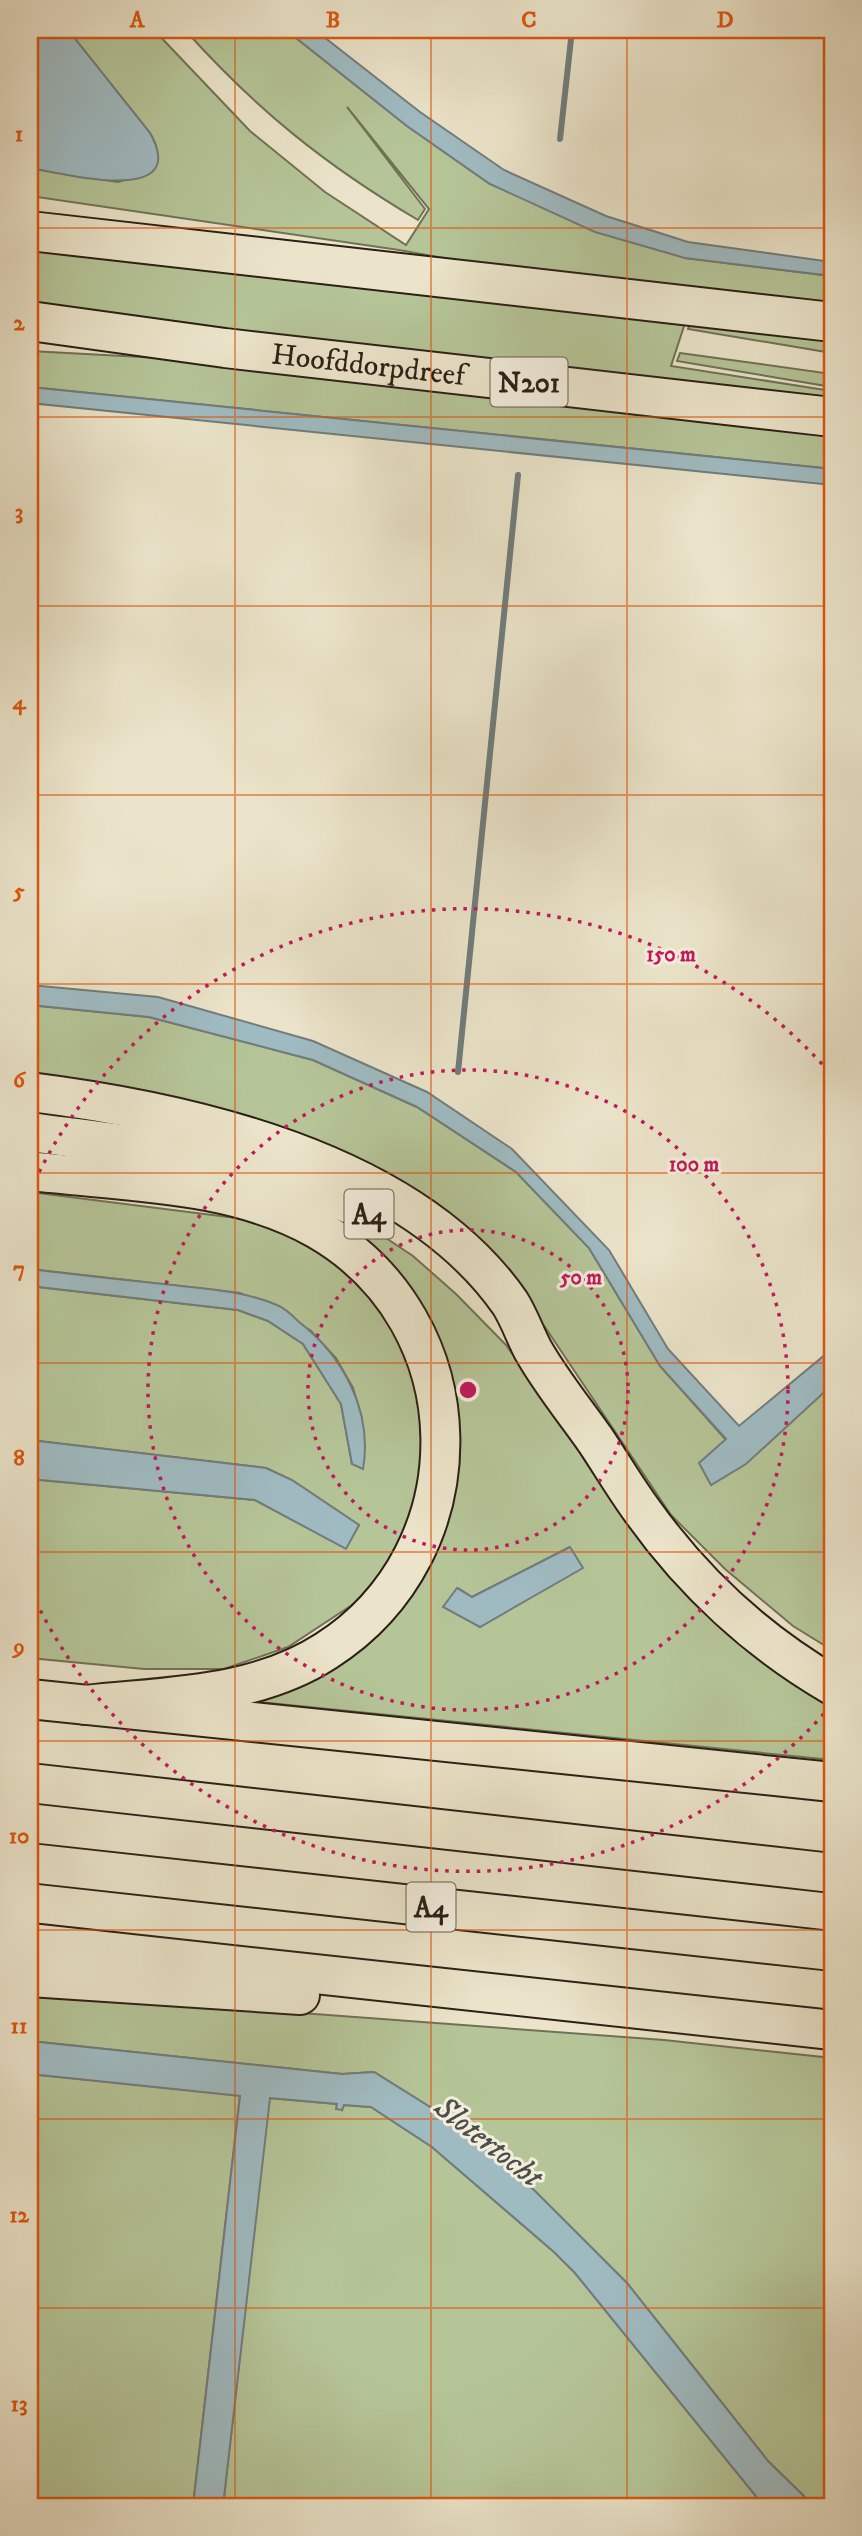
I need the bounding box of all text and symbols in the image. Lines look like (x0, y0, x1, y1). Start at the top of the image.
text: A (129, 6, 146, 35)
text: B (326, 6, 340, 35)
text: C (521, 6, 537, 35)
text: D (716, 6, 734, 35)
text: 1 (15, 120, 23, 149)
text: 2 (13, 309, 25, 338)
street label: Hoofddorpdreef (269, 336, 471, 396)
road number: N201 (490, 358, 568, 406)
text: 3 (15, 498, 23, 527)
text: 4 (12, 688, 27, 717)
text: 5 (12, 877, 25, 906)
text: 150 m (646, 942, 696, 968)
text: 6 (13, 1066, 27, 1095)
text: 100 m (669, 1152, 719, 1178)
road number: A4 (344, 1190, 394, 1238)
text: 7 (13, 1255, 25, 1284)
text: 50 m (559, 1265, 602, 1291)
centre of rings (456, 1378, 480, 1402)
text: 8 (13, 1444, 25, 1473)
text: 9 (11, 1633, 25, 1662)
text: 10 (9, 1822, 29, 1851)
road number: A4 (406, 1882, 456, 1932)
text: 11 (11, 2012, 27, 2041)
water label: Slotertocht (425, 2087, 552, 2199)
text: 12 (9, 2201, 30, 2230)
text: 13 (10, 2390, 28, 2419)

